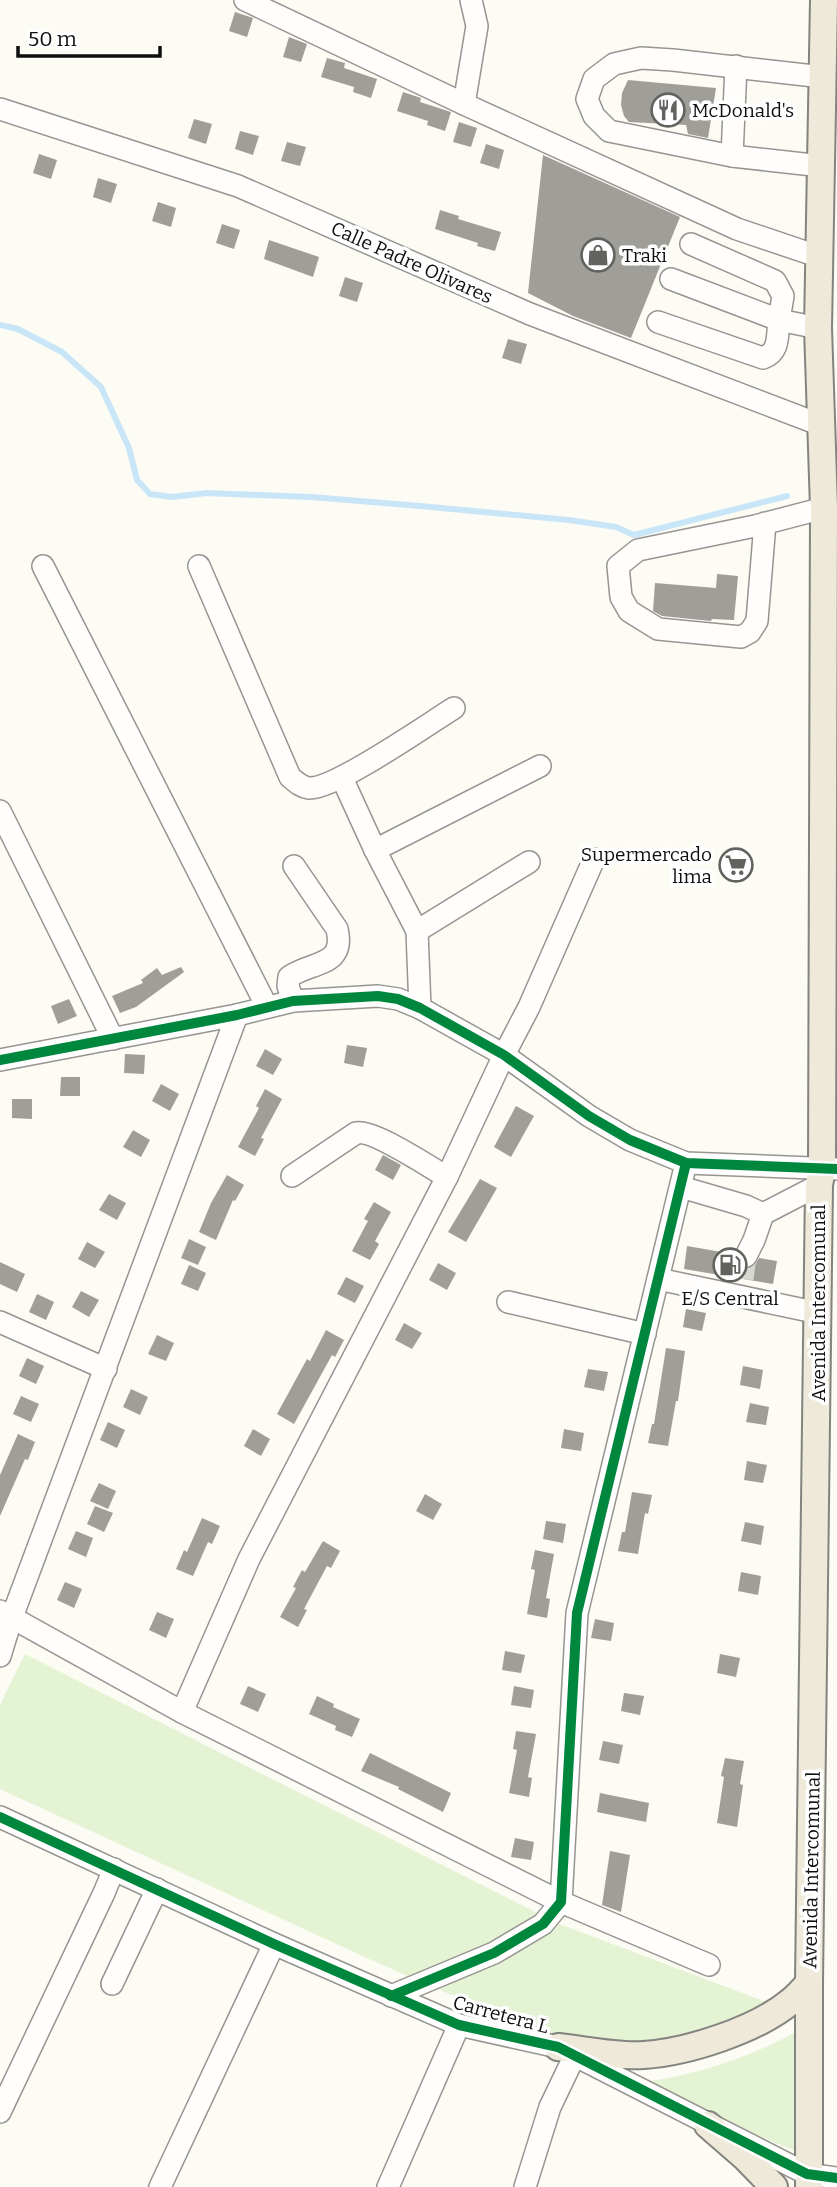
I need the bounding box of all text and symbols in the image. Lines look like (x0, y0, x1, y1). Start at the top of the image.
scale bar (18, 14, 159, 58)
text: 50 m (28, 26, 77, 52)
restaurant icon: McDonald's (649, 91, 687, 129)
place label: McDonald's (692, 99, 794, 122)
street label: Calle Padre Olivares (327, 216, 496, 308)
shop icon: Traki (579, 236, 617, 274)
place label: Traki (622, 244, 667, 267)
place label: Supermercado lima (581, 843, 713, 888)
supermarket icon: Supermercado lima (717, 846, 755, 884)
street label: Avenida Intercomunal (807, 1204, 830, 1402)
fuel station icon: E/S Central (711, 1246, 749, 1284)
place label: E/S Central (681, 1287, 779, 1310)
street label: Avenida Intercomunal (798, 1771, 825, 1969)
street label: Carretera L (450, 1991, 551, 2038)

